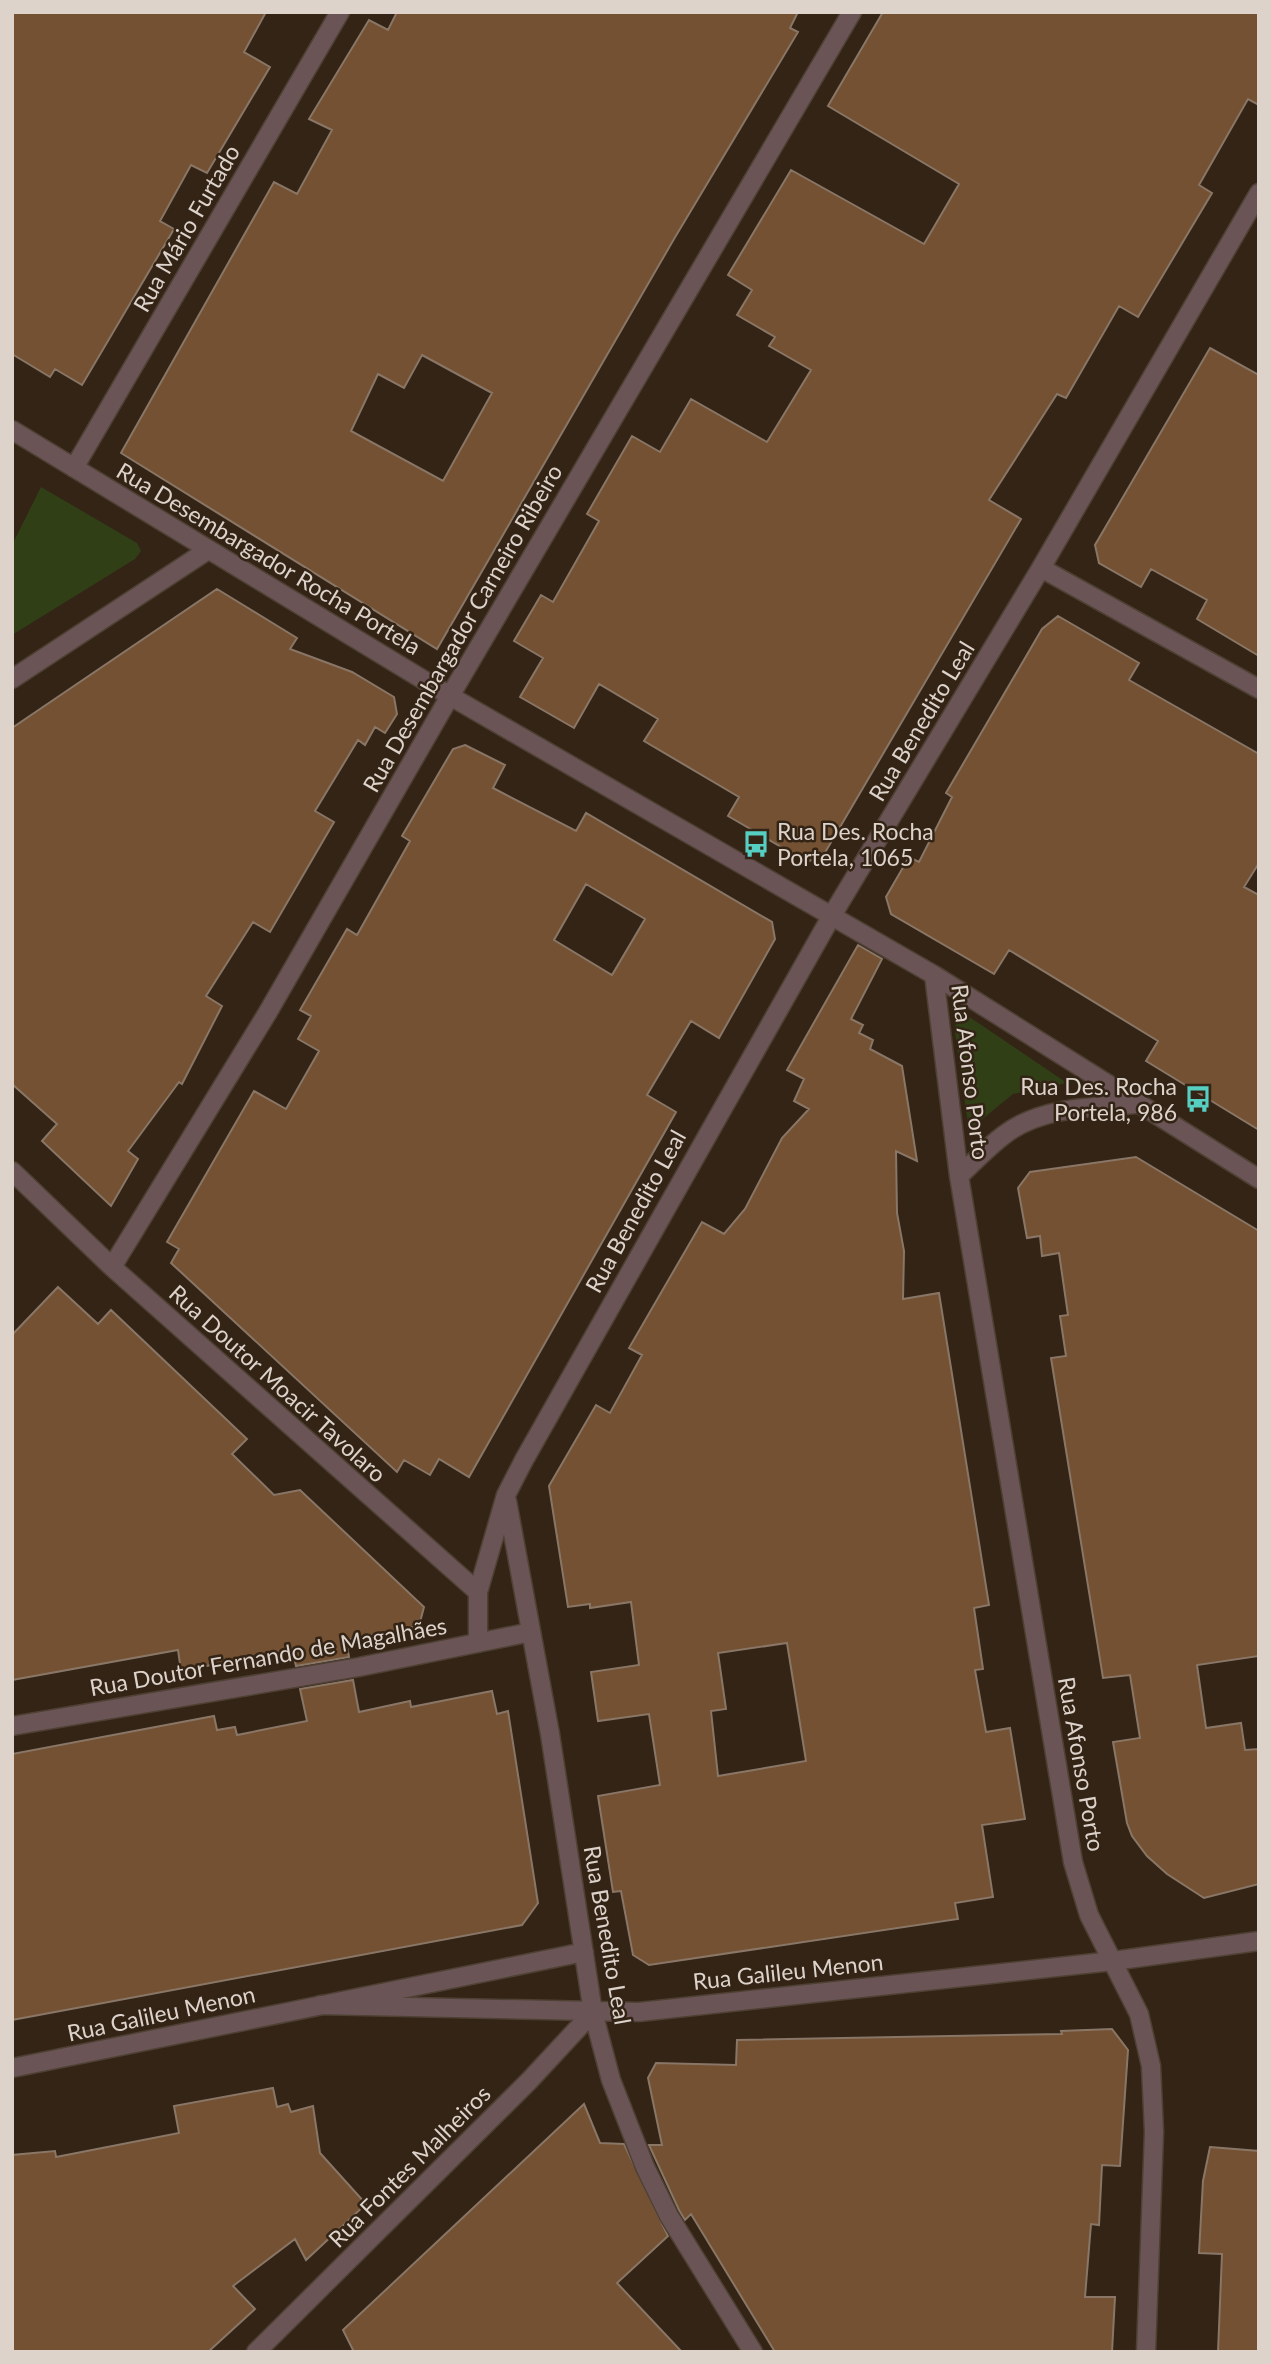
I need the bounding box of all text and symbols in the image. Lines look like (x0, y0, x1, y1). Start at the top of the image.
street label: Rua Mário Furtado (127, 139, 245, 317)
street label: Rua Desembargador Rocha Portela (112, 456, 426, 660)
street label: Rua Desembargador Carneiro Ribeiro (356, 459, 568, 797)
street label: Rua Benedito Leal (862, 636, 980, 806)
place label: Rua Des. Rocha Portela, 1065 (777, 817, 934, 871)
bus stop icon: Rua Des. Rocha Portela, 1065 (741, 829, 771, 859)
street label: Rua Afonso Porto (946, 983, 996, 1161)
place label: Rua Des. Rocha Portela, 986 (1020, 1072, 1177, 1126)
bus stop icon: Rua Des. Rocha Portela, 986 (1183, 1084, 1213, 1114)
street label: Rua Benedito Leal (579, 1125, 691, 1297)
street label: Rua Doutor Moacir Tavolaro (164, 1278, 392, 1488)
street label: Rua Doutor Fernando de Magalhães (87, 1611, 449, 1701)
street label: Rua Afonso Porto (1053, 1675, 1111, 1853)
street label: Rua Benedito Leal (578, 1843, 638, 2027)
street label: Rua Galileu Menon (691, 1947, 885, 1995)
street label: Rua Galileu Menon (65, 1979, 257, 2047)
street label: Rua Fontes Malheiros (322, 2079, 496, 2253)

